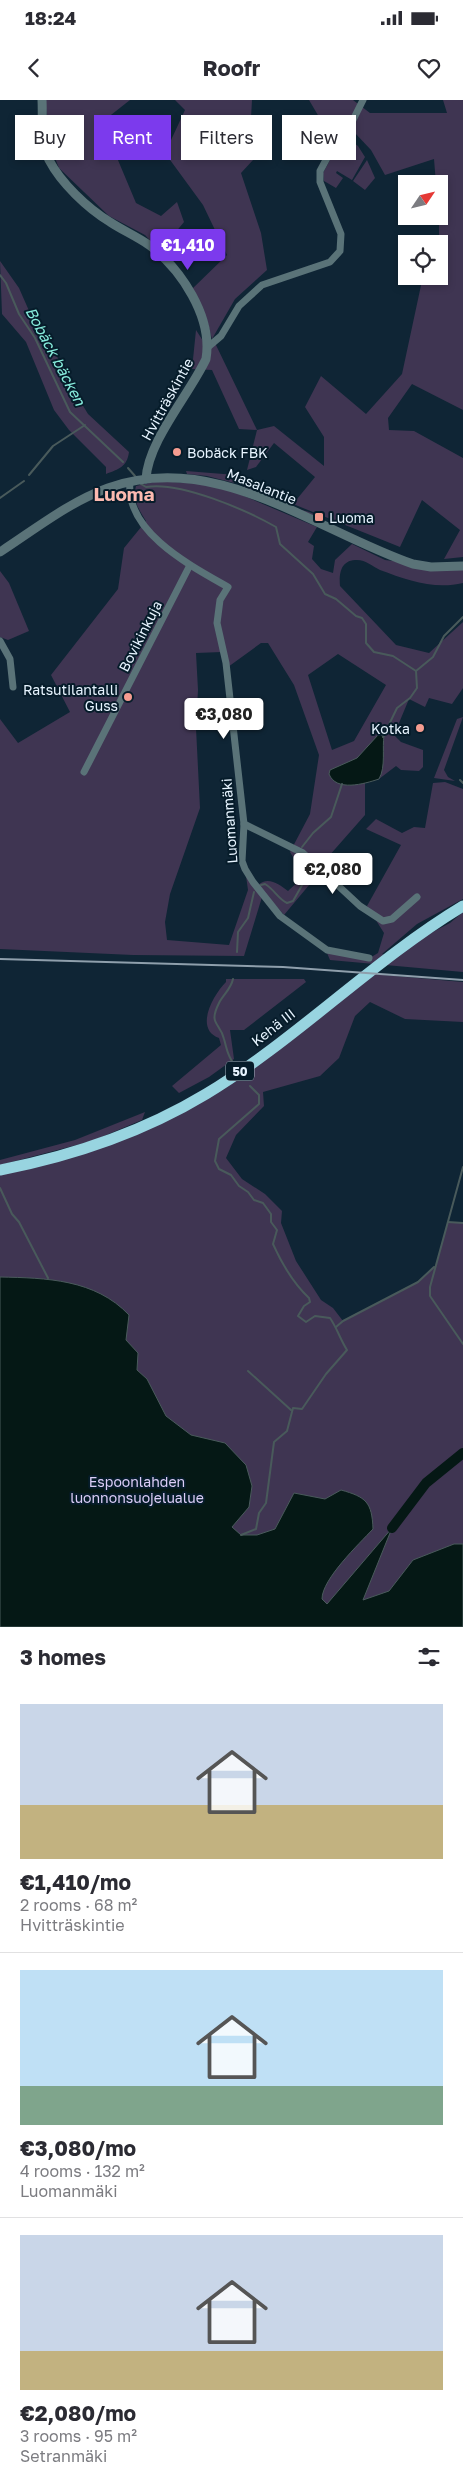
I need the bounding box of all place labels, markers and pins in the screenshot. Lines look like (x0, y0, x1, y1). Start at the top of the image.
pin: €1,410 (147, 228, 229, 271)
place label: Bobäck FBK (187, 444, 268, 461)
marker: Bobäck FBK (171, 446, 183, 458)
place label: Luoma (329, 509, 374, 526)
marker: Luoma (313, 511, 325, 523)
place label: Ratsutilantalli Guss (23, 681, 118, 714)
marker: Ratsutilantalli Guss (122, 691, 134, 703)
pin: €3,080 (183, 698, 265, 740)
place label: Kotka (371, 720, 410, 737)
marker: Kotka (414, 722, 426, 734)
pin: €2,080 (292, 852, 374, 895)

